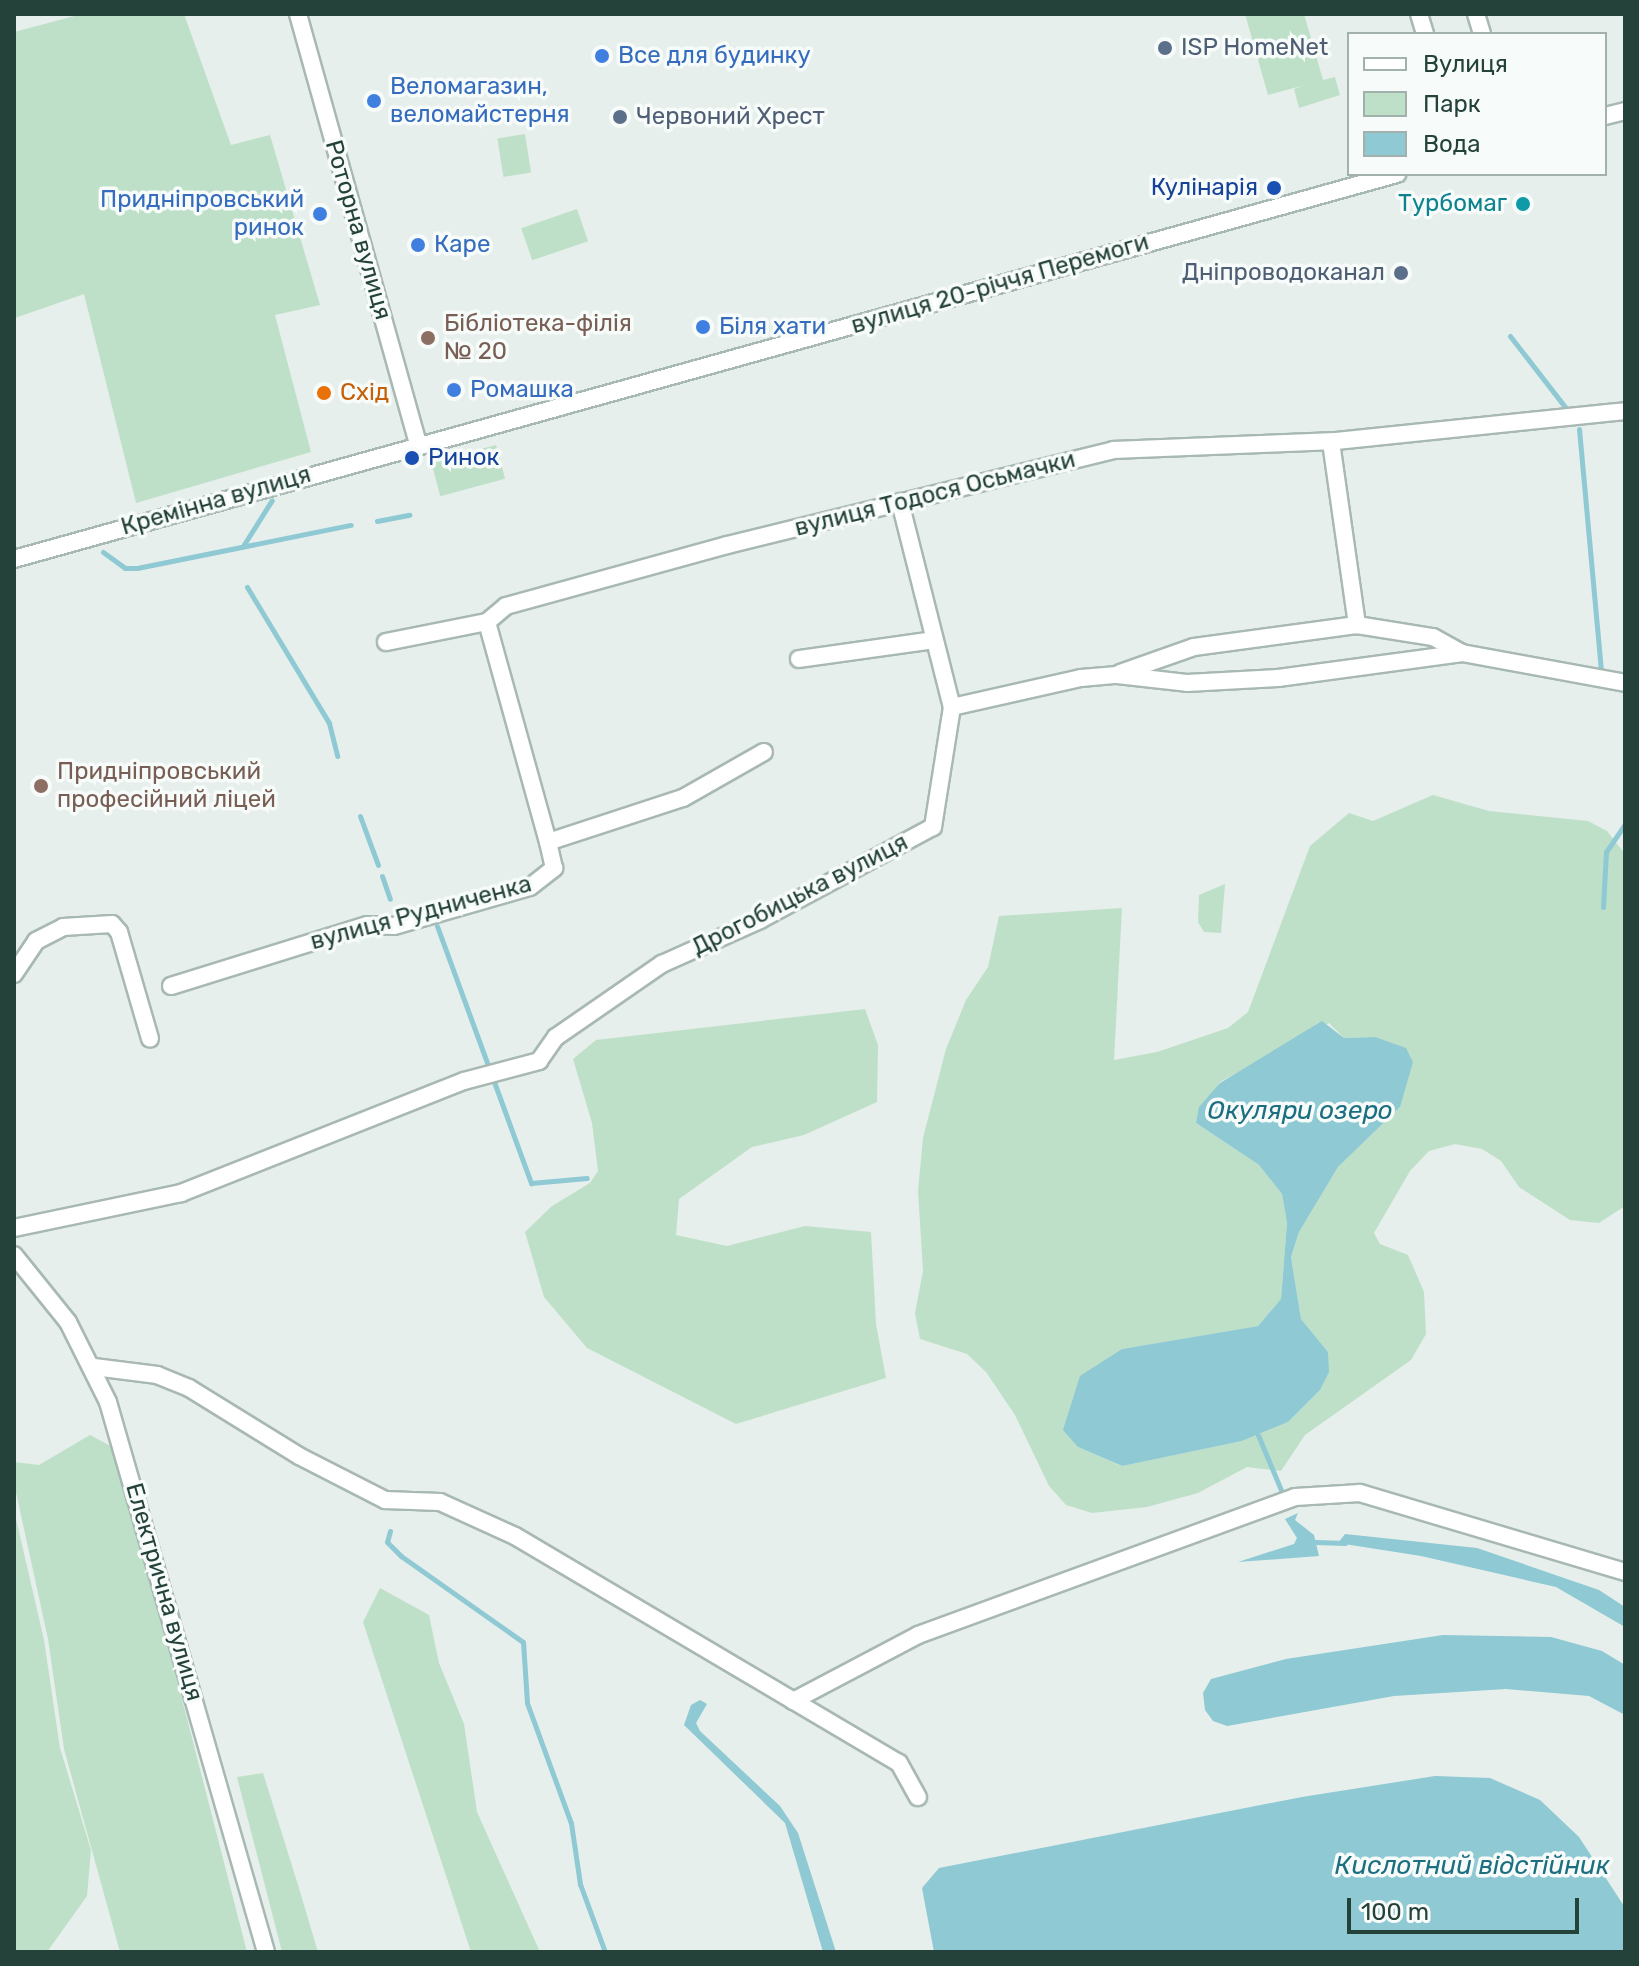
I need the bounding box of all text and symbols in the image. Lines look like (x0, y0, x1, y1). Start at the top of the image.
legend (1347, 32, 1607, 176)
place label: ISP HomeNet (1181, 34, 1329, 62)
marker: ISP HomeNet (1156, 39, 1174, 57)
place label: Все для будинку (618, 42, 811, 70)
marker: Все для будинку (593, 47, 611, 65)
text: Вулиця (1423, 50, 1508, 78)
place label: Веломагазин, веломайстерня (390, 73, 570, 129)
text: Парк (1423, 90, 1481, 118)
marker: Веломагазин, веломайстерня (365, 92, 383, 110)
place label: Червоний Хрест (636, 103, 825, 131)
marker: Червоний Хрест (611, 108, 629, 126)
text: Вода (1423, 130, 1480, 158)
street label: Роторна вулиця (319, 137, 397, 323)
place label: Кулінарія (1151, 174, 1258, 202)
marker: Кулінарія (1265, 179, 1283, 197)
place label: Придніпровський ринок (100, 186, 304, 242)
place label: Турбомаг (1398, 190, 1507, 218)
marker: Турбомаг (1514, 195, 1532, 213)
marker: Придніпровський ринок (311, 205, 329, 223)
street label: вулиця 20-річчя Перемоги (848, 228, 1152, 340)
place label: Каре (434, 231, 490, 259)
marker: Каре (409, 236, 427, 254)
place label: Дніпроводоканал (1182, 259, 1385, 287)
marker: Дніпроводоканал (1392, 264, 1410, 282)
place label: Бібліотека-філія № 20 (444, 310, 632, 366)
place label: Біля хати (719, 313, 826, 341)
marker: Біля хати (694, 318, 712, 336)
marker: Бібліотека-філія № 20 (419, 329, 437, 347)
place label: Ромашка (470, 376, 574, 404)
place label: Схід (340, 379, 389, 407)
marker: Ромашка (445, 381, 463, 399)
marker: Схід (315, 384, 333, 402)
place label: Ринок (428, 444, 499, 472)
street label: вулиця Тодося Осьмачки (792, 445, 1078, 543)
marker: Ринок (403, 449, 421, 467)
street label: Кремінна вулиця (118, 460, 314, 542)
place label: Придніпровський професійний ліцей (57, 758, 276, 814)
marker: Придніпровський професійний ліцей (32, 777, 50, 795)
street label: Дрогобицька вулиця (687, 828, 913, 962)
street label: вулиця Рудниченка (307, 870, 535, 956)
water label: Окуляри озеро (1207, 1095, 1393, 1127)
street label: Електрична вулиця (119, 1480, 209, 1704)
water label: Кислотний відстійник (1335, 1850, 1609, 1882)
scale bar (1351, 1882, 1583, 1932)
text: 100 m (1361, 1898, 1429, 1926)

